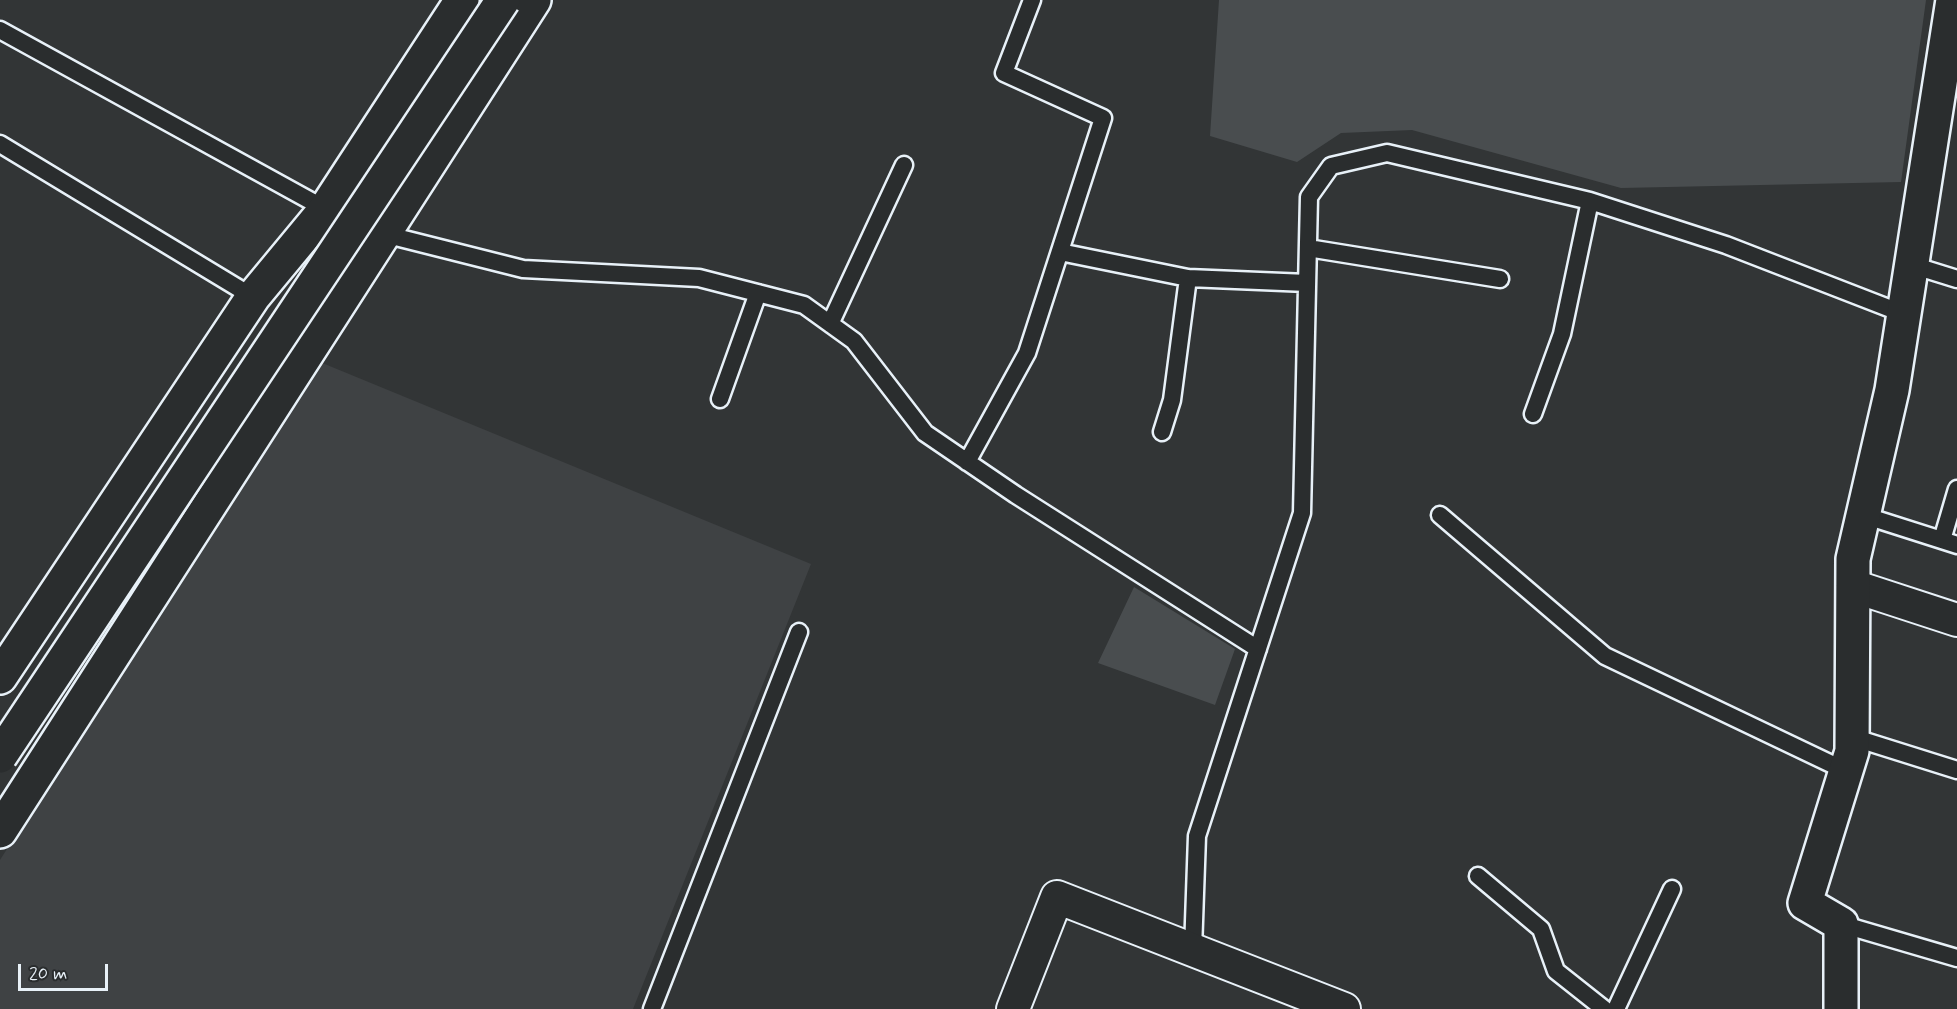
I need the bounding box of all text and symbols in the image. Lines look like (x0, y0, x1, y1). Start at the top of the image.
scale bar (21, 952, 111, 990)
text: 20 m (29, 962, 67, 986)

